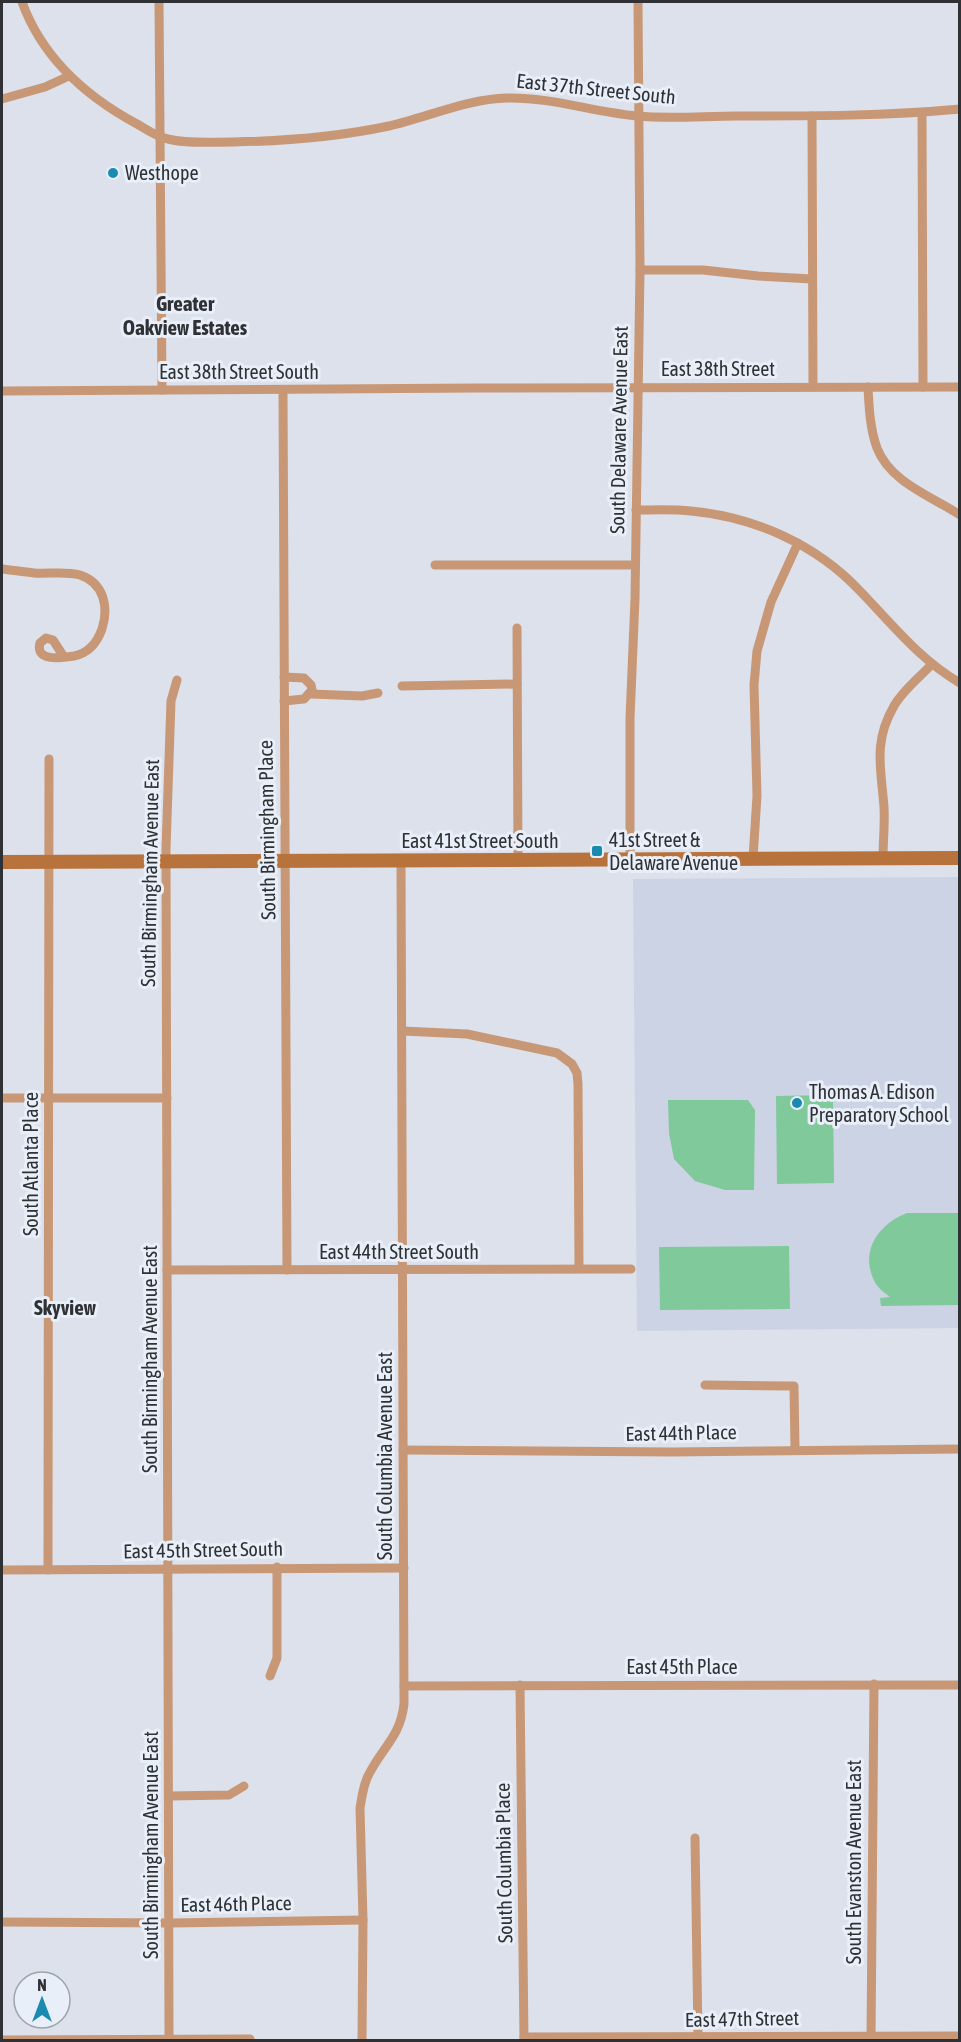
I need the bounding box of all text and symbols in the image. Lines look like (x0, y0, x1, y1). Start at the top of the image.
street label: East 37th Street South (515, 69, 677, 108)
place label: Westhope (125, 161, 198, 184)
marker: Westhope (106, 166, 120, 180)
district label: Greater Oakview Estates (123, 291, 248, 339)
street label: South Delaware Avenue East (605, 326, 632, 534)
street label: East 38th Street (661, 357, 775, 380)
street label: East 38th Street South (159, 360, 319, 383)
street label: South Birmingham Place (253, 740, 280, 920)
street label: South Birmingham Avenue East (136, 759, 163, 987)
place label: 41st Street & Delaware Avenue (609, 828, 738, 874)
street label: East 41st Street South (401, 829, 559, 852)
marker: 41st Street & Delaware Avenue (590, 844, 604, 858)
place label: Thomas A. Edison Preparatory School (809, 1080, 949, 1126)
street label: South Atlanta Place (19, 1092, 42, 1236)
marker: Thomas A. Edison Preparatory School (790, 1096, 804, 1110)
street label: East 44th Street South (319, 1240, 479, 1263)
street label: South Birmingham Avenue East (138, 1245, 161, 1473)
district label: Skyview (34, 1295, 96, 1319)
street label: South Columbia Avenue East (373, 1352, 396, 1560)
street label: East 44th Place (625, 1420, 737, 1445)
street label: East 45th Street South (123, 1537, 283, 1562)
street label: East 45th Place (626, 1655, 738, 1678)
street label: South Birmingham Avenue East (139, 1731, 162, 1959)
street label: South Evanston Avenue East (842, 1760, 865, 1964)
street label: South Columbia Place (491, 1783, 516, 1943)
street label: East 46th Place (180, 1891, 292, 1916)
north arrow (12, 1970, 72, 2030)
text: N (37, 1976, 47, 1994)
street label: East 47th Street (685, 2006, 800, 2031)

